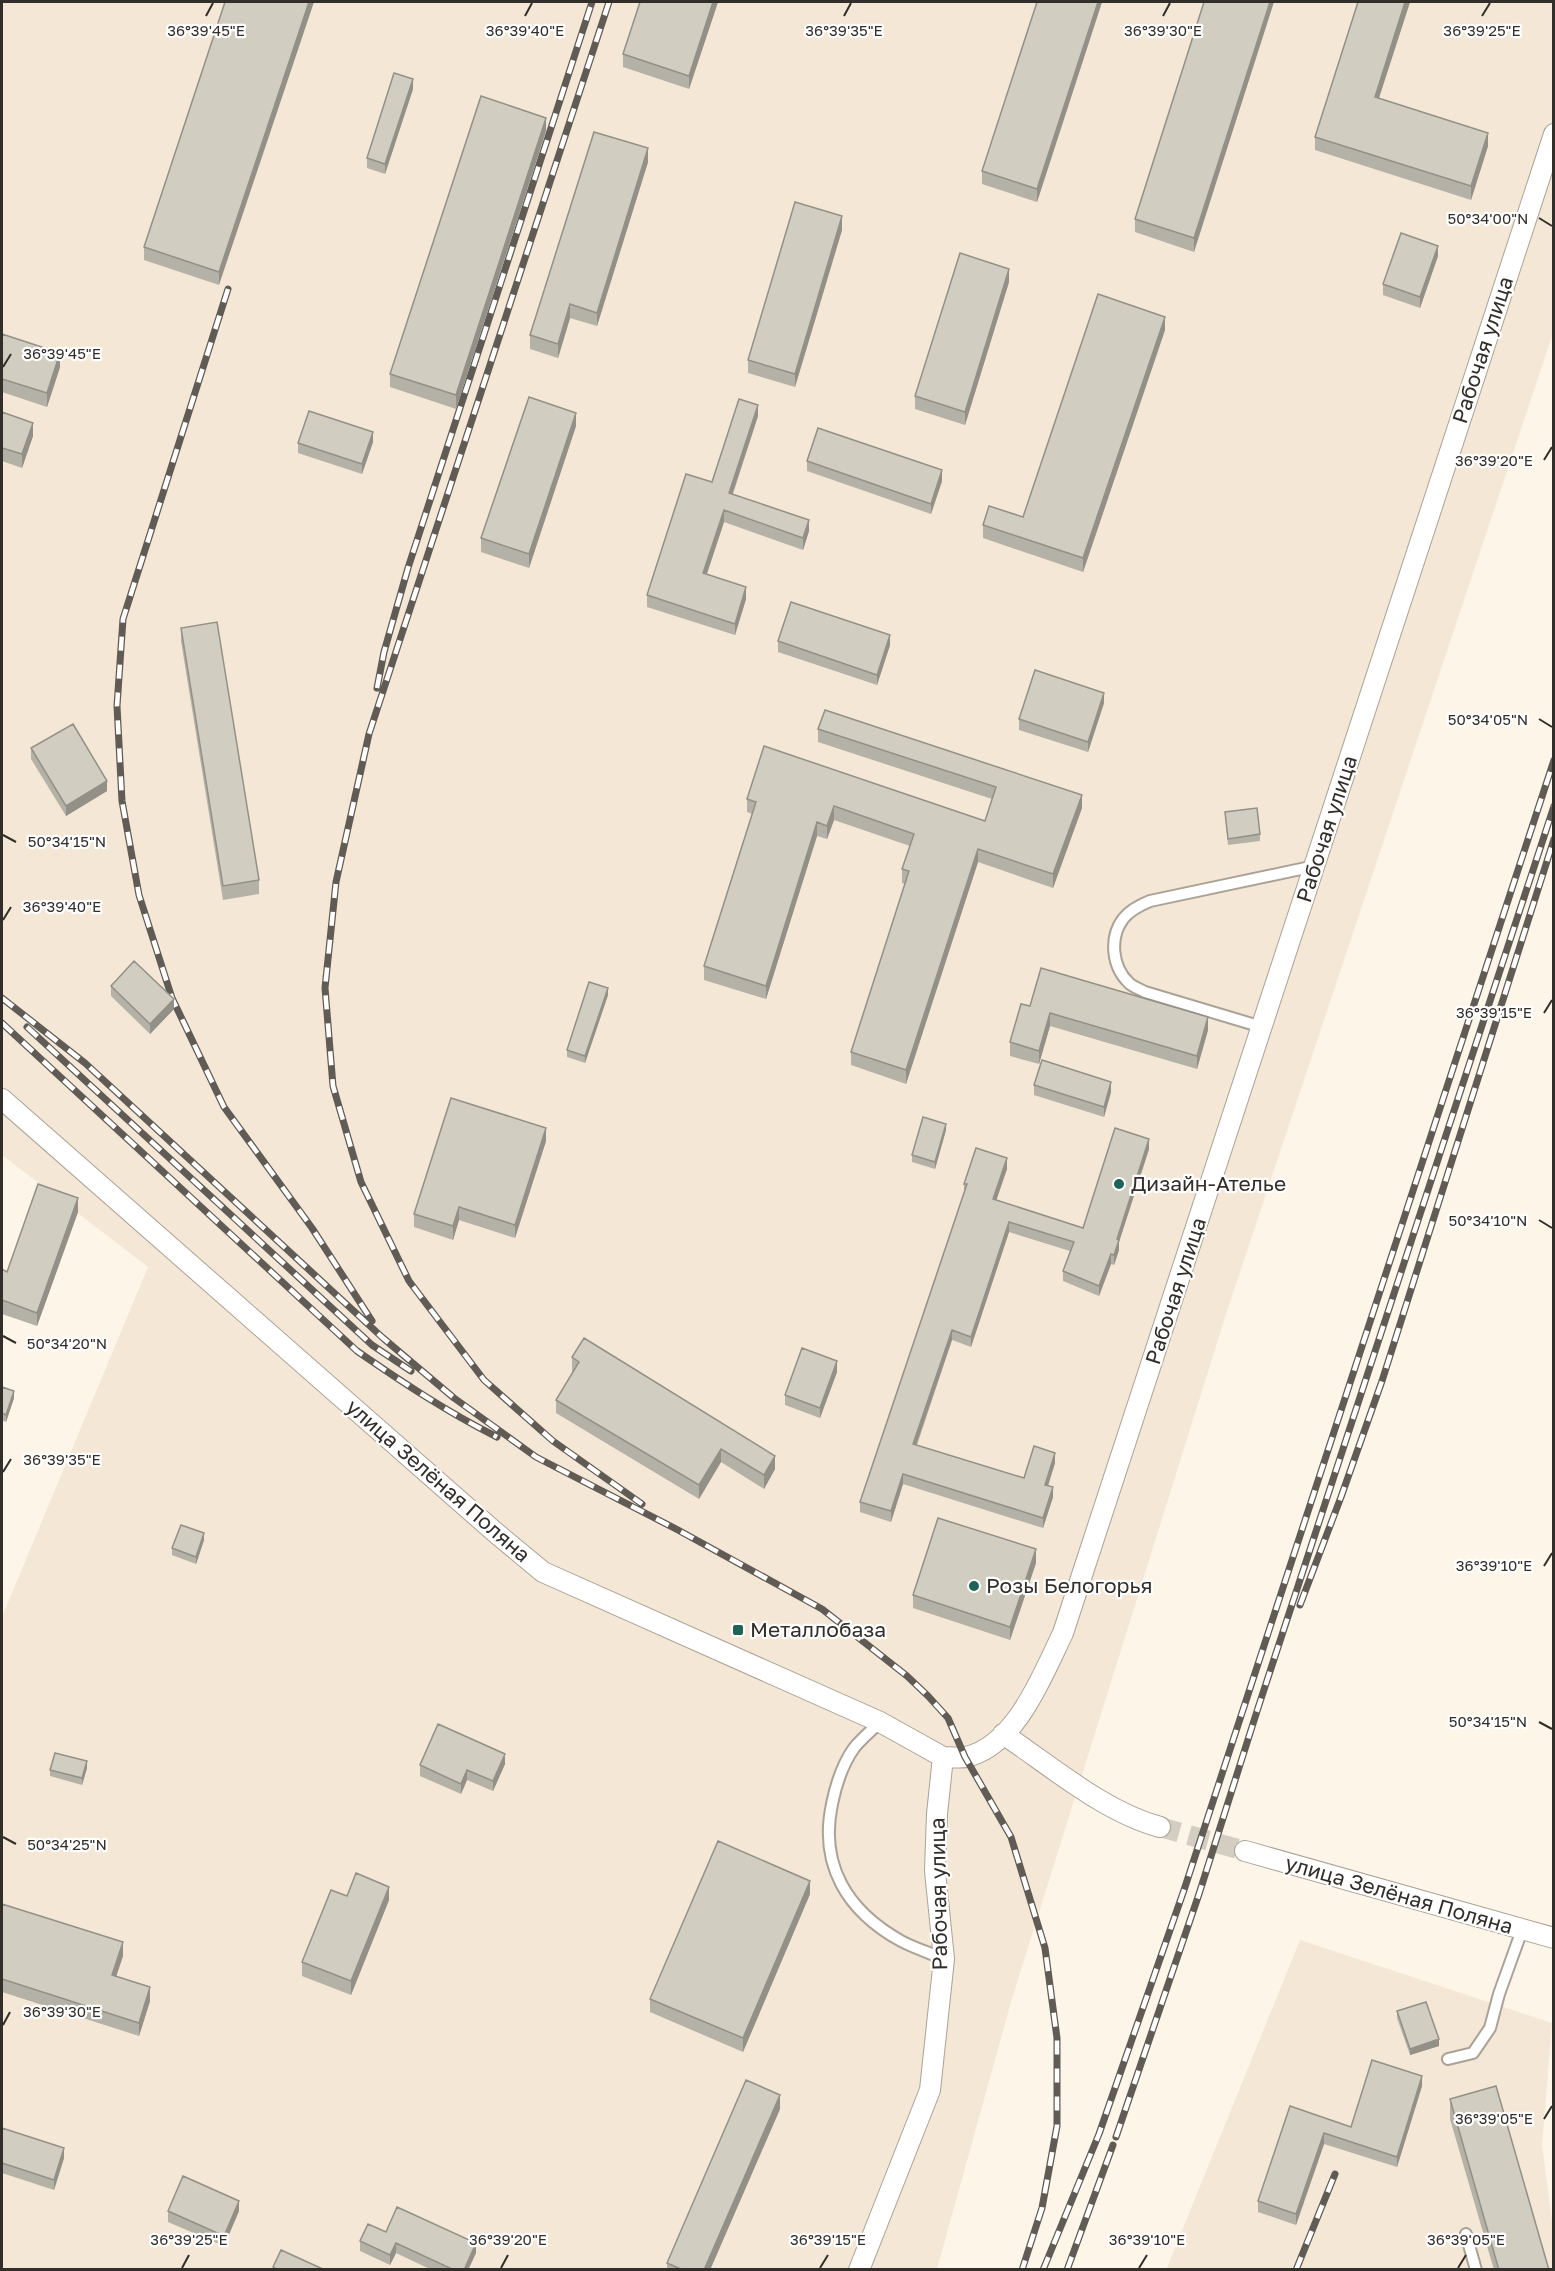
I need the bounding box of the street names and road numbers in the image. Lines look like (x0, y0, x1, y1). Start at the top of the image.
street label: Рабочая улица (1446, 273, 1518, 426)
street label: Рабочая улица (1290, 752, 1362, 905)
street label: Рабочая улица (1139, 1214, 1211, 1367)
street label: улица Зелёная Поляна (341, 1393, 536, 1567)
street label: Рабочая улица (924, 1817, 952, 1971)
street label: улица Зелёная Поляна (1282, 1849, 1516, 1939)

